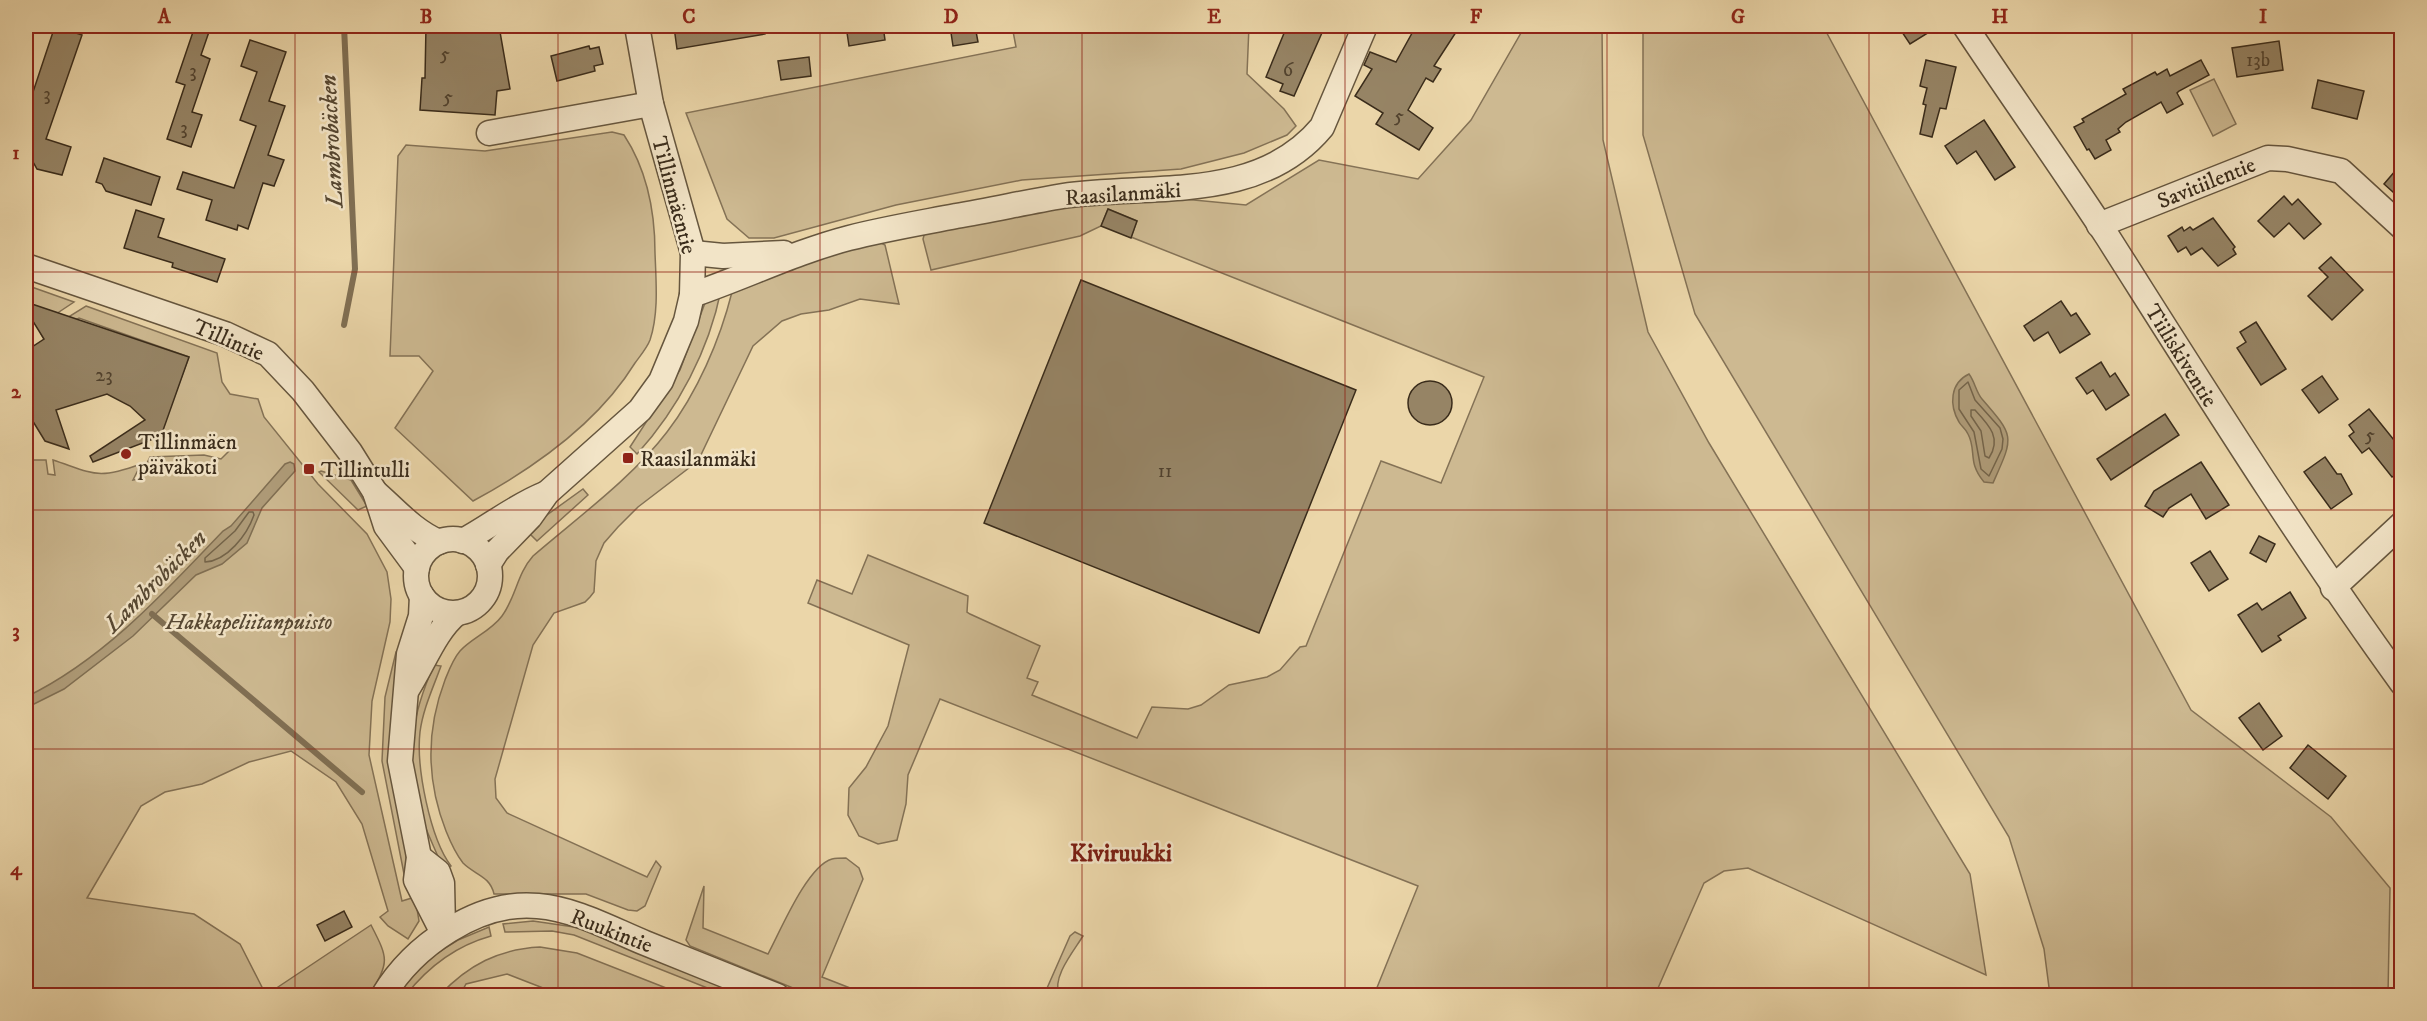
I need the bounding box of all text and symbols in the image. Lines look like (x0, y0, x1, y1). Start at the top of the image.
text: A (157, 5, 172, 30)
text: B (420, 5, 432, 30)
text: C (682, 5, 696, 30)
text: D (944, 5, 959, 30)
text: E (1207, 5, 1221, 30)
text: F (1470, 5, 1483, 30)
text: G (1731, 5, 1745, 30)
text: H (1992, 5, 2009, 30)
text: I (2259, 5, 2267, 30)
house number: 5 (440, 42, 450, 67)
house number: 13b (2246, 48, 2270, 73)
house number: 6 (1283, 58, 1294, 83)
house number: 3 (189, 59, 197, 84)
water label: Lambrobäcken (314, 74, 351, 210)
house number: 3 (43, 82, 51, 107)
house number: 5 (443, 85, 453, 110)
house number: 5 (1394, 104, 1404, 129)
house number: 3 (180, 116, 188, 141)
street label: Tillinmäentie (645, 134, 702, 257)
text: 1 (12, 141, 20, 166)
street label: Savitiilentie (2154, 152, 2260, 215)
street label: Raasilanmäki (1064, 177, 1182, 212)
street label: Tiiliskiventie (2139, 299, 2223, 412)
street label: Tillintie (189, 313, 268, 367)
house number: 23 (95, 363, 113, 388)
text: 2 (11, 380, 22, 405)
house number: 5 (2365, 423, 2375, 448)
place label: Tillinmäen päiväkoti (137, 429, 238, 481)
place label: Raasilanmäki (640, 446, 756, 473)
marker: Tillinmäen päiväkoti (119, 447, 133, 461)
marker: Raasilanmäki (621, 451, 635, 465)
place label: Tillintulli (321, 457, 410, 484)
house number: 11 (1158, 459, 1172, 484)
marker: Tillintulli (302, 462, 316, 476)
water label: Lambrobäcken (97, 524, 213, 641)
park label: Hakkapeliitanpuisto (164, 609, 333, 636)
text: 3 (12, 619, 20, 644)
district label: Kiviruukki (1070, 839, 1172, 869)
text: 4 (10, 857, 23, 882)
street label: Ruukintie (567, 903, 656, 959)

